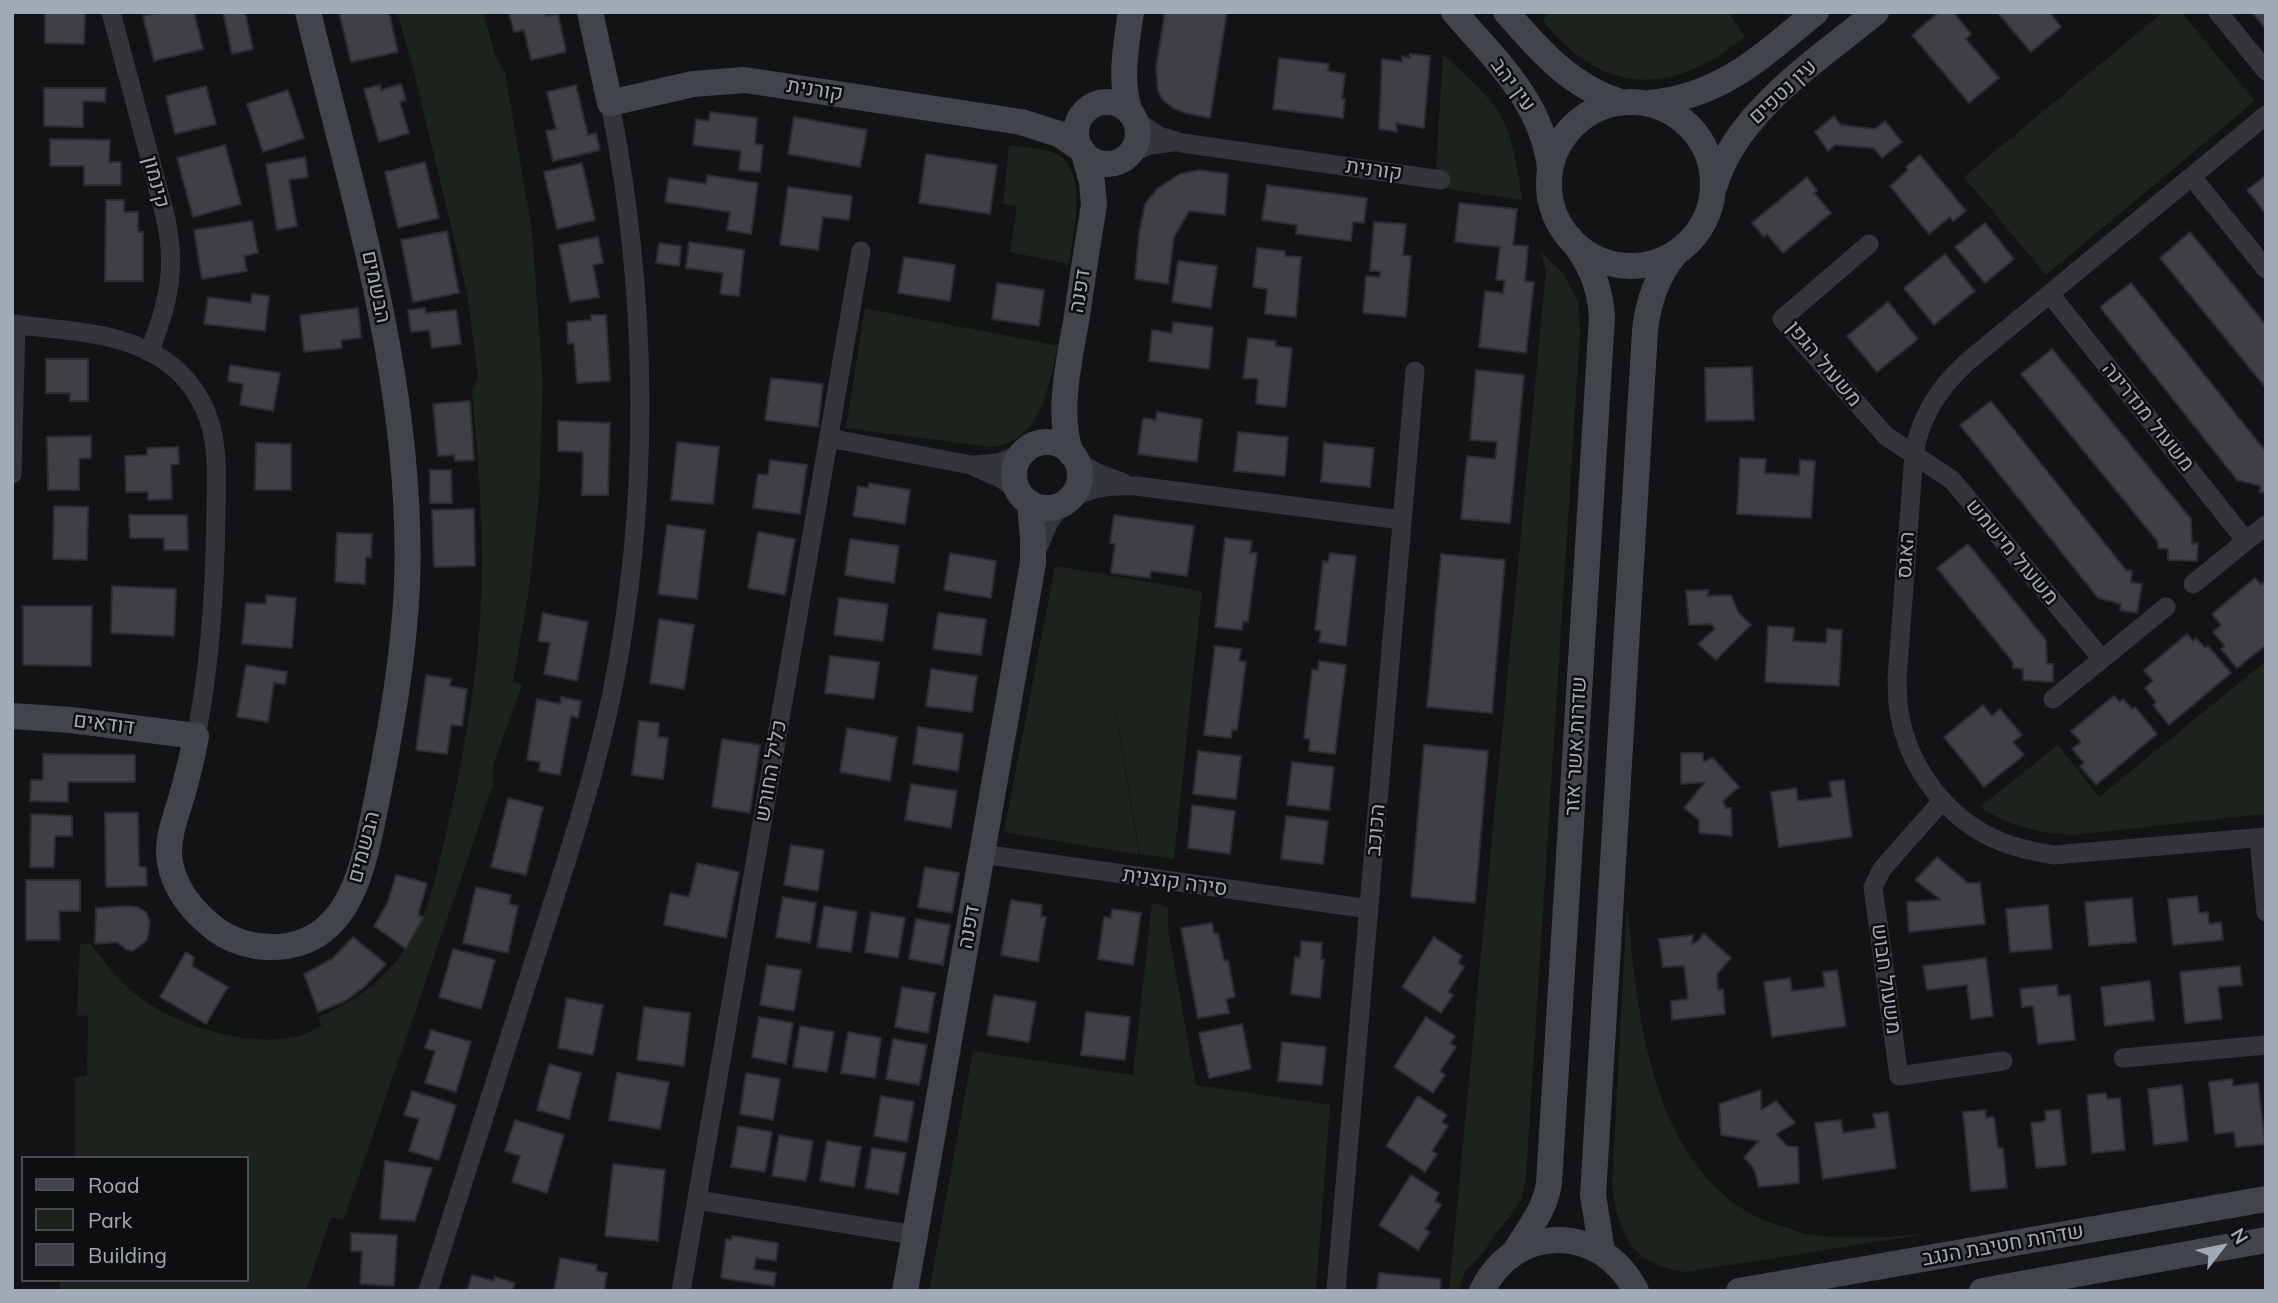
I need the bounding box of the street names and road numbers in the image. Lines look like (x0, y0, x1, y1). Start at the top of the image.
street label: עין יהב (1485, 53, 1541, 117)
street label: עין נטפים (1744, 54, 1822, 130)
street label: קורנית (785, 73, 845, 107)
street label: קינמון (137, 153, 175, 211)
street label: קורנית (1344, 154, 1404, 186)
street label: הבשמים (356, 249, 396, 325)
street label: דפנה (1064, 267, 1096, 315)
street label: משעול הגפן (1781, 316, 1867, 412)
street label: משעול מנדרינה (2096, 357, 2200, 477)
street label: משעול מישמש (1960, 494, 2064, 610)
street label: האגס (1892, 531, 1920, 579)
street label: שדרות אשר אזר (1560, 676, 1592, 816)
street label: דודאים (72, 708, 136, 740)
street label: כליל החורש (750, 718, 792, 824)
street label: הכוכב (1361, 803, 1391, 857)
street label: הבשמים (342, 808, 386, 886)
street label: סירה קוצנית (1121, 862, 1229, 902)
street label: דפנה (953, 903, 985, 951)
street label: משעול חבוש (1866, 922, 1906, 1036)
street label: שדרות חטיבת הנגב (1920, 1218, 2086, 1272)

